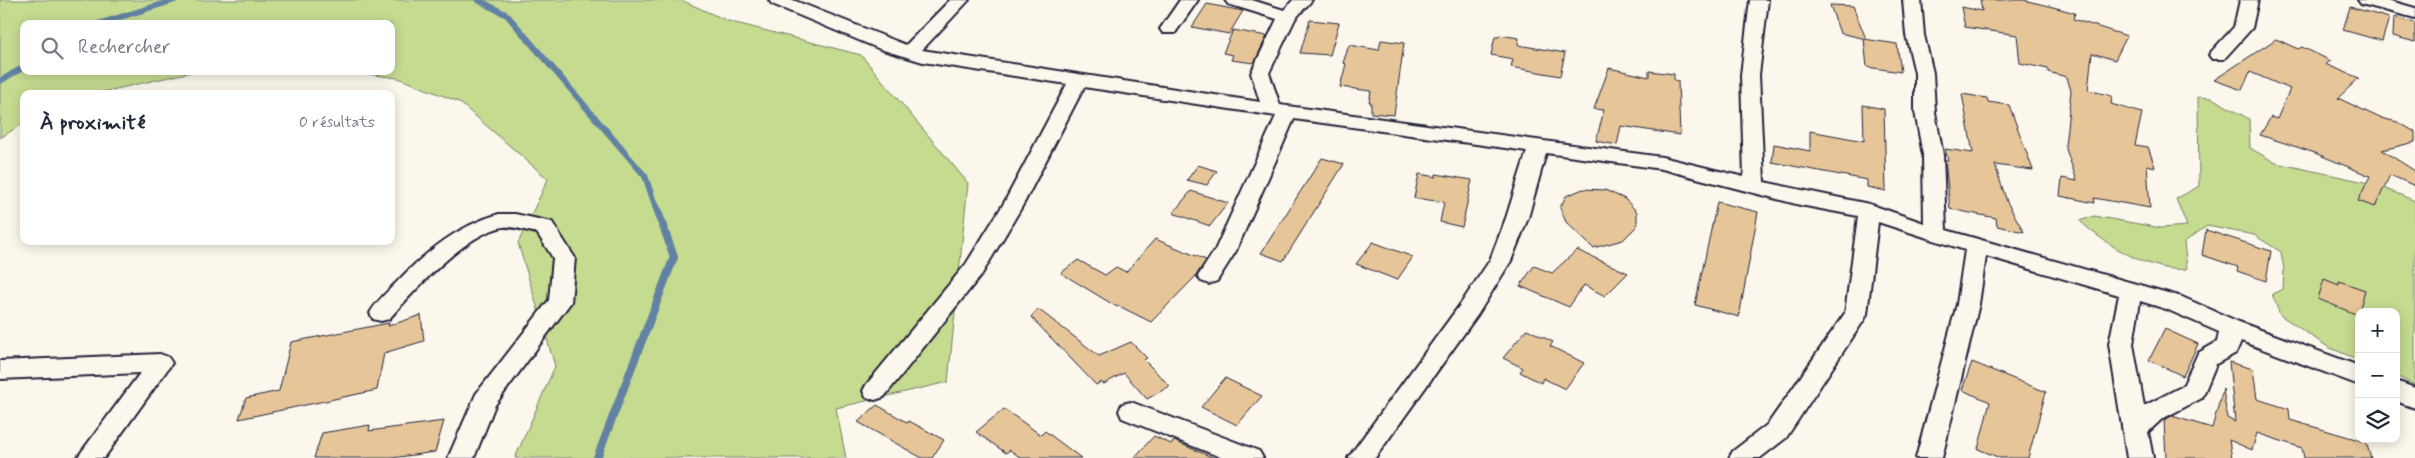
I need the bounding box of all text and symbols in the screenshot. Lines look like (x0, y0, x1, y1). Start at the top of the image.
search box (20, 20, 395, 75)
icon: search (38, 34, 66, 62)
text: Rechercher (78, 35, 170, 60)
text: À proximité (40, 109, 146, 137)
text: 0 résultats (299, 112, 375, 133)
map controls (2355, 308, 2400, 443)
button: + (2355, 308, 2400, 353)
button: − (2355, 353, 2400, 398)
button: layers (2355, 398, 2400, 443)

